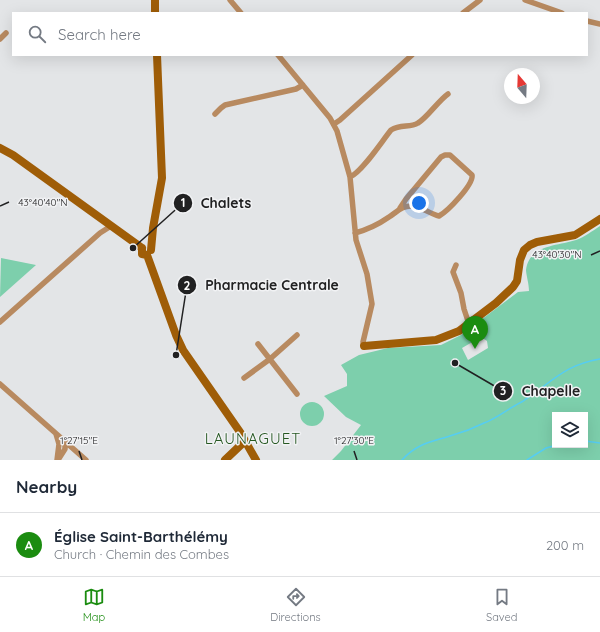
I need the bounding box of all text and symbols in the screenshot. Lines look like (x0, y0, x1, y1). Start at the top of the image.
search box (12, 12, 588, 56)
icon: search (26, 23, 48, 45)
text: Search here (58, 25, 141, 44)
north arrow (504, 68, 540, 104)
callout: Chalets (173, 190, 260, 216)
your location (409, 193, 429, 213)
text: Chalets (201, 194, 251, 212)
text: 1 (181, 195, 185, 210)
text: 43°40'40"N (18, 196, 68, 209)
text: 43°40'30"N (532, 248, 582, 261)
callout: Pharmacie Centrale (177, 272, 347, 298)
text: Pharmacie Centrale (205, 276, 339, 294)
text: 2 (184, 278, 191, 293)
pin: A (462, 316, 488, 349)
callout: Chapelle (493, 378, 588, 404)
text: Chapelle (522, 382, 580, 400)
text: 3 (500, 383, 506, 398)
map controls (552, 412, 588, 448)
button: layers (552, 412, 588, 448)
district label: LAUNAGUET (205, 429, 301, 448)
text: 1°27'15"E (60, 434, 98, 447)
text: 1°27'30"E (334, 434, 374, 447)
text: Nearby (16, 476, 77, 497)
text: Église Saint-Barthélémy (54, 527, 228, 546)
text: A (25, 537, 33, 553)
text: 200 m (546, 537, 584, 553)
text: Church · Chemin des Combes (54, 546, 229, 562)
tab: Map (83, 586, 105, 624)
tab: Directions (270, 586, 321, 624)
tab: Saved (486, 586, 517, 624)

